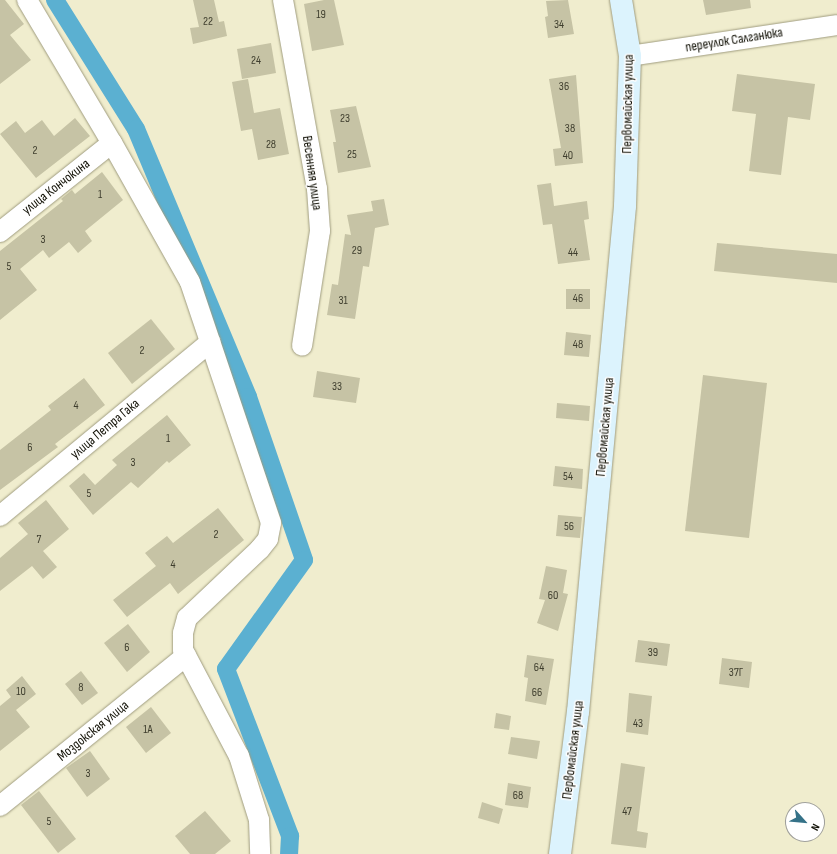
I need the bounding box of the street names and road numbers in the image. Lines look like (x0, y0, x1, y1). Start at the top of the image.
street label: переулок Салганюка (684, 24, 784, 56)
street label: Первомайская улица (619, 54, 637, 154)
street label: Весенняя улица (298, 135, 326, 211)
street label: улица Кончокина (19, 155, 93, 219)
street label: Первомайская улица (592, 377, 618, 477)
street label: улица Петра Гака (67, 395, 143, 463)
street label: Моздокская улица (54, 697, 132, 765)
street label: Первомайская улица (559, 700, 587, 800)

